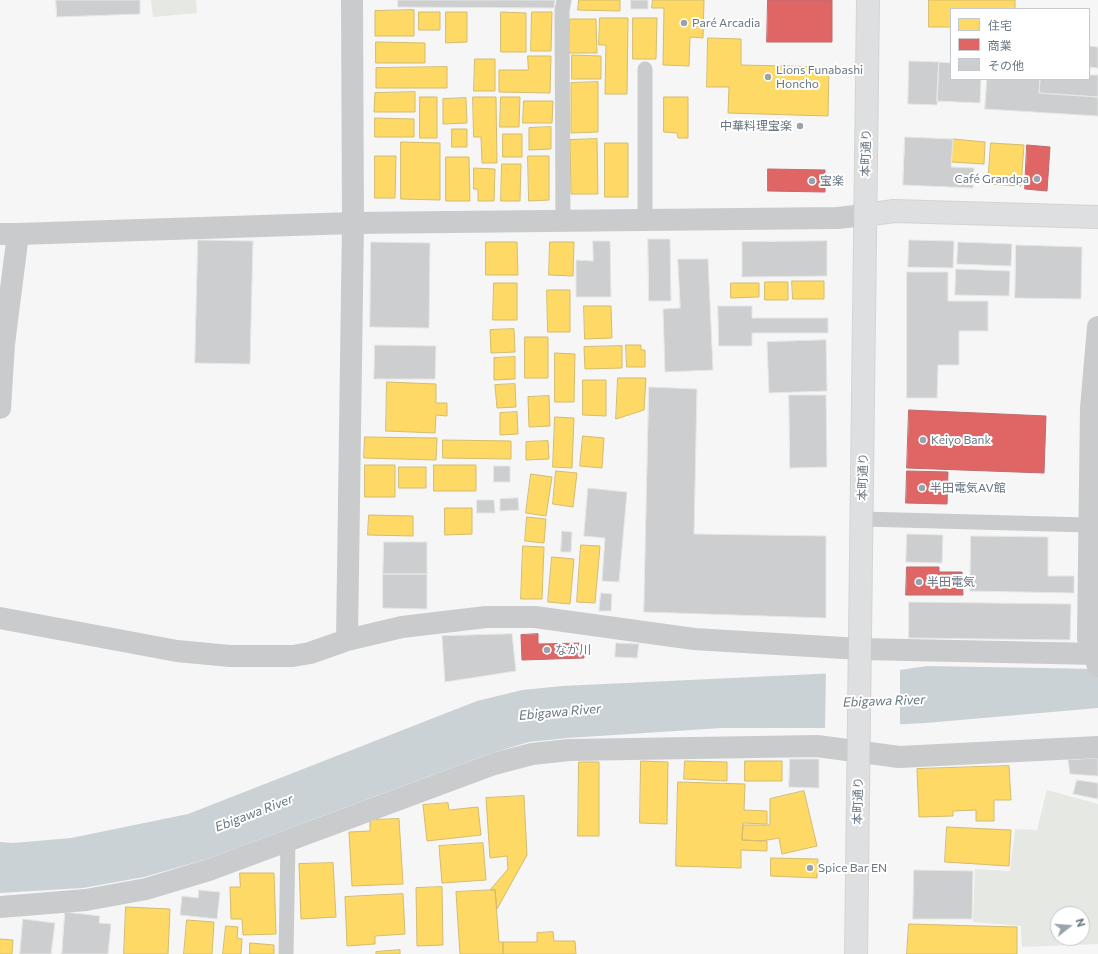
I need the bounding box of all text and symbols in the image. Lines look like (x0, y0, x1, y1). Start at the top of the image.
legend (950, 8, 1090, 80)
place label: Paré Arcadia (692, 16, 760, 30)
marker: Paré Arcadia (679, 18, 689, 28)
text: 住宅 (988, 18, 1012, 32)
text: 商業 (988, 38, 1012, 52)
text: その他 (988, 58, 1024, 72)
place label: Lions Funabashi Honcho (776, 63, 863, 91)
marker: Lions Funabashi Honcho (763, 72, 773, 82)
place label: 中華料理宝楽 (720, 119, 792, 133)
marker: 中華料理宝楽 (795, 121, 805, 131)
street label: 本町通り (858, 129, 874, 177)
place label: Café Grandpa (955, 172, 1029, 186)
place label: 宝楽 (820, 174, 844, 188)
marker: Café Grandpa (1032, 174, 1042, 184)
marker: 宝楽 (807, 176, 817, 186)
place label: Keiyo Bank (931, 433, 991, 447)
marker: Keiyo Bank (918, 435, 928, 445)
street label: 本町通り (855, 453, 871, 501)
place label: 半田電気AV館 (930, 481, 1006, 495)
marker: 半田電気AV館 (917, 483, 927, 493)
place label: 半田電気 (927, 575, 975, 589)
marker: 半田電気 (914, 577, 924, 587)
place label: なか川 (555, 643, 591, 657)
marker: なか川 (542, 645, 552, 655)
water label: Ebigawa River (843, 692, 925, 710)
water label: Ebigawa River (518, 701, 602, 723)
street label: 本町通り (850, 777, 866, 825)
water label: Ebigawa River (213, 791, 295, 835)
place label: Spice Bar EN (818, 861, 887, 875)
marker: Spice Bar EN (805, 863, 815, 873)
north arrow (1050, 906, 1090, 946)
text: N (1074, 917, 1088, 928)

